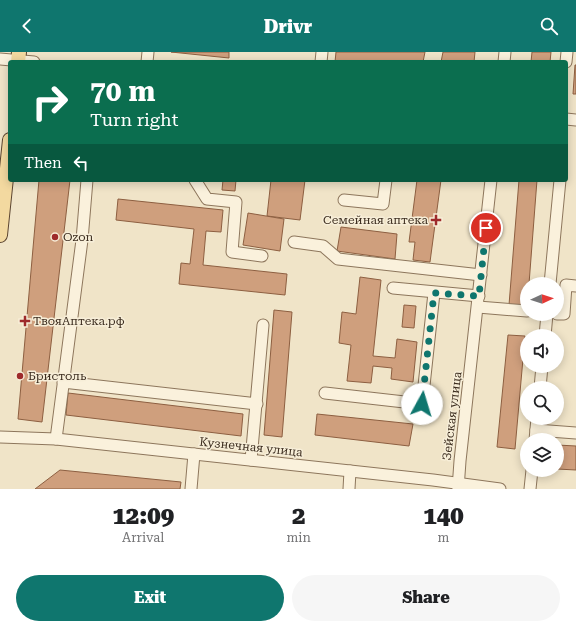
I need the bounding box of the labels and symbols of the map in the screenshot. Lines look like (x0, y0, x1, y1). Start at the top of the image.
pin (469, 211, 503, 245)
place label: Семейная аптека (323, 213, 428, 227)
marker: Семейная аптека (431, 215, 441, 225)
place label: Ozon (63, 230, 94, 244)
marker: Ozon (50, 232, 60, 242)
north arrow (520, 277, 564, 321)
place label: ТвояАптека.рф (33, 314, 125, 328)
marker: ТвояАптека.рф (20, 316, 30, 326)
place label: Бристоль (28, 369, 87, 383)
street label: Зейская улица (440, 370, 464, 461)
marker: Бристоль (15, 371, 25, 381)
position arrow (401, 383, 443, 425)
street label: Кузнечная улица (199, 435, 304, 459)

